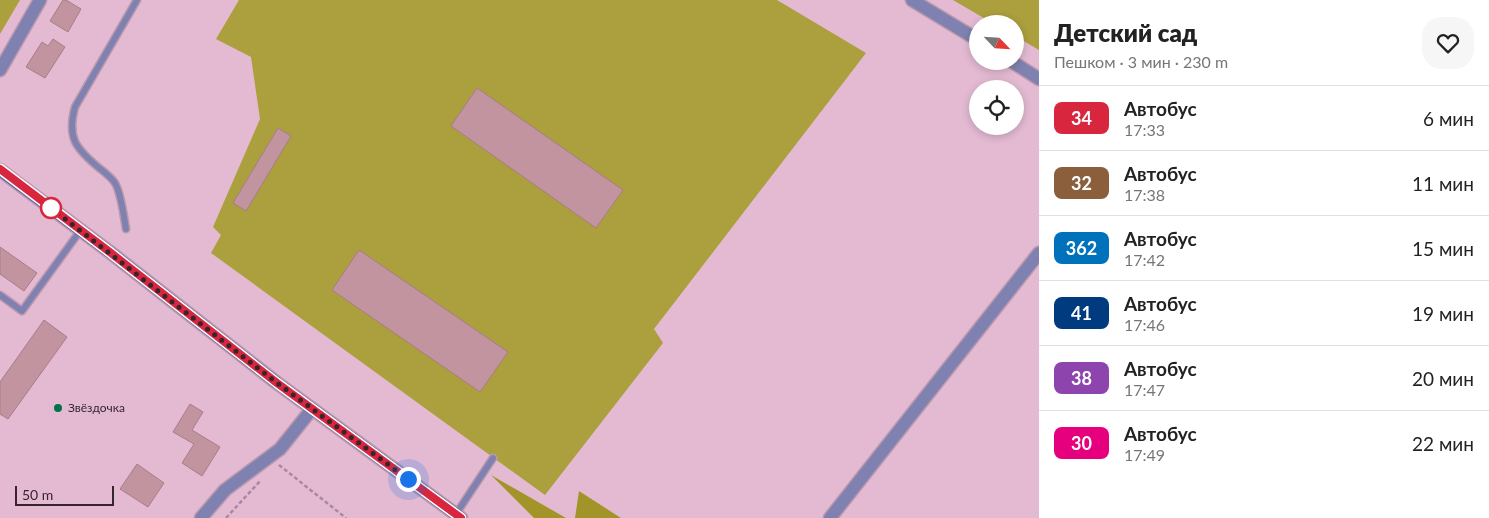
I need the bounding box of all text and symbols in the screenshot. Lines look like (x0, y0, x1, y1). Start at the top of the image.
north arrow (969, 15, 1024, 70)
map controls (969, 15, 1024, 135)
button: heart (1422, 17, 1474, 69)
text: Детский сад (1054, 18, 1197, 47)
text: Пешком · 3 мин · 230 m (1054, 52, 1228, 71)
button: locate (969, 80, 1024, 135)
text: Автобус (1124, 97, 1197, 120)
text: 34 (1071, 107, 1092, 129)
text: 6 мин (1423, 107, 1474, 130)
text: 17:33 (1124, 120, 1165, 139)
text: Автобус (1124, 162, 1197, 185)
text: 32 (1071, 172, 1092, 194)
text: 11 мин (1412, 172, 1474, 195)
text: 17:38 (1124, 185, 1165, 204)
unlabelled marker (40, 197, 62, 219)
text: Автобус (1124, 227, 1197, 250)
text: 362 (1066, 237, 1097, 259)
text: 15 мин (1412, 237, 1474, 260)
text: 17:42 (1124, 250, 1165, 269)
text: Автобус (1124, 292, 1197, 315)
text: 41 (1071, 302, 1092, 324)
text: 19 мин (1412, 302, 1474, 325)
text: 17:46 (1124, 315, 1165, 334)
text: Автобус (1124, 357, 1197, 380)
text: 38 (1071, 367, 1092, 389)
text: 20 мин (1412, 367, 1474, 390)
text: 17:47 (1124, 380, 1165, 399)
place label: Звёздочка (68, 400, 125, 415)
marker: Звёздочка (52, 402, 64, 414)
text: Автобус (1124, 422, 1197, 445)
text: 30 (1071, 432, 1092, 454)
text: 22 мин (1412, 432, 1474, 455)
text: 17:49 (1124, 445, 1165, 464)
your location (396, 467, 421, 492)
scale bar (15, 483, 114, 506)
text: 50 m (22, 486, 53, 503)

